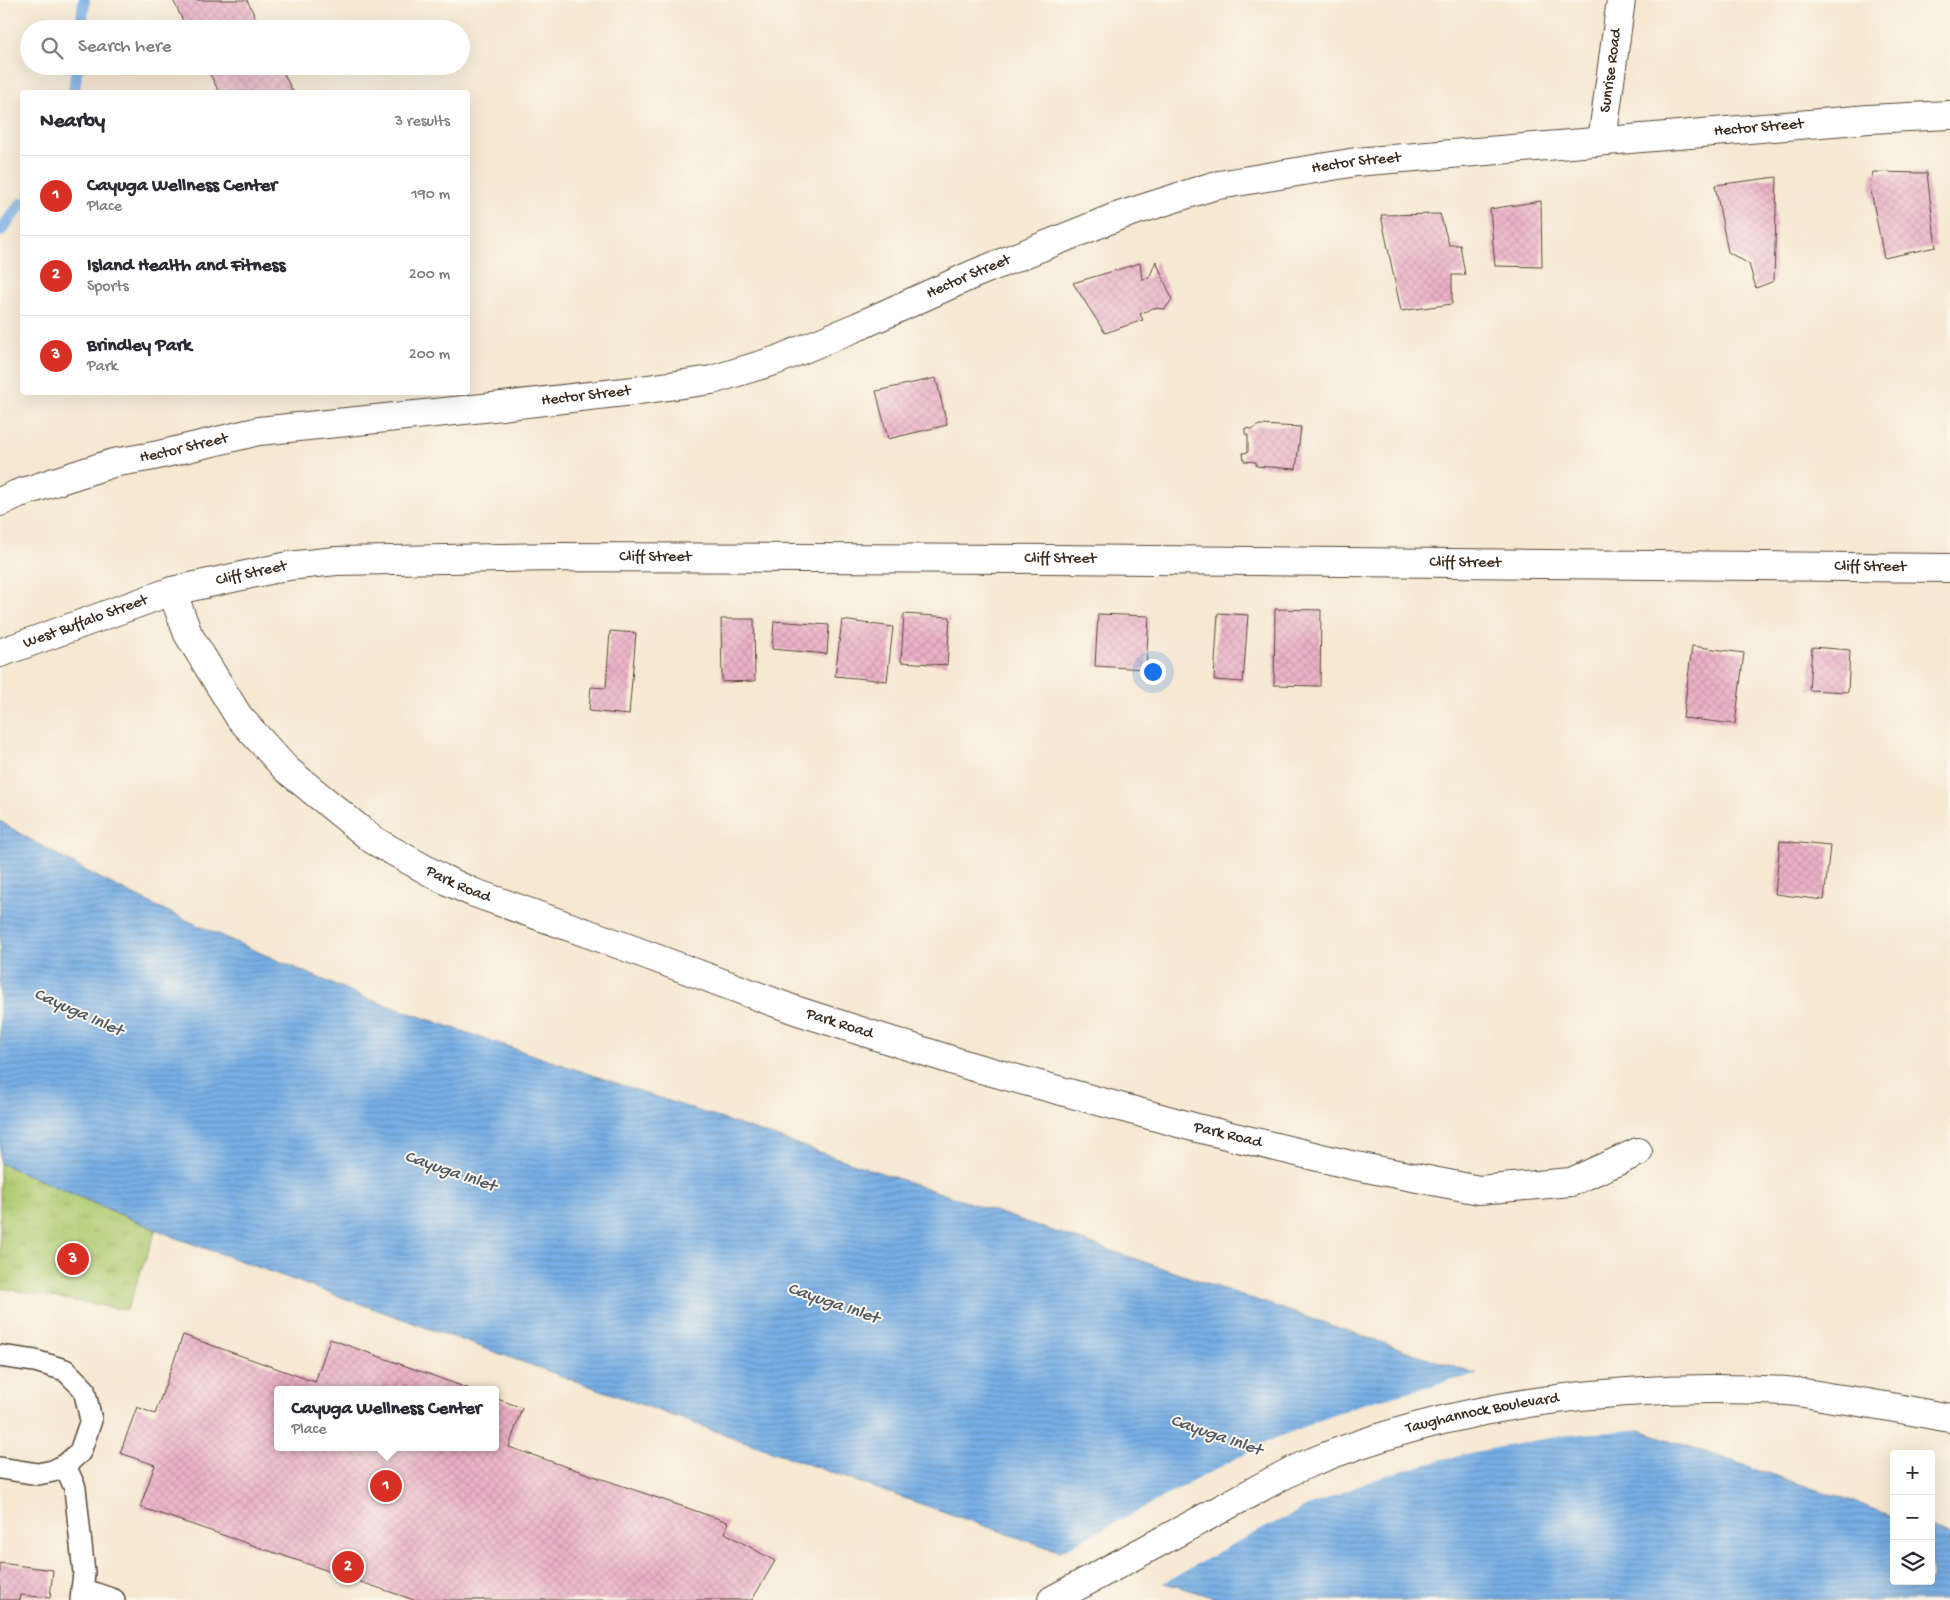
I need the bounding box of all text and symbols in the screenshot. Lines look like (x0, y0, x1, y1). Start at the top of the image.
search box (20, 20, 470, 75)
street label: Sunrise Road (1596, 26, 1627, 114)
icon: search (38, 34, 66, 62)
text: Search here (78, 36, 172, 59)
text: Nearby (40, 110, 105, 135)
text: 3 results (395, 113, 450, 132)
street label: Hector Street (1713, 115, 1806, 141)
street label: Hector Street (1310, 149, 1403, 179)
text: Cayuga Wellness Center (87, 175, 277, 198)
text: 1 (53, 186, 59, 205)
text: 190 m (411, 186, 450, 205)
text: Place (87, 198, 122, 217)
street label: Hector Street (924, 250, 1015, 304)
text: Island Health and Fitness (87, 255, 285, 278)
text: 2 (52, 266, 60, 285)
text: 200 m (409, 266, 450, 285)
text: Sports (87, 278, 129, 297)
text: Brindley Park (87, 335, 192, 358)
text: 3 (52, 346, 60, 365)
text: 200 m (409, 346, 450, 365)
text: Park (87, 358, 118, 377)
street label: Hector Street (540, 382, 633, 411)
street label: Hector Street (138, 429, 231, 468)
street label: Cliff Street (619, 548, 693, 567)
street label: Cliff Street (1024, 549, 1098, 569)
street label: Cliff Street (1429, 553, 1503, 573)
street label: Cliff Street (214, 557, 290, 591)
street label: Cliff Street (1834, 557, 1908, 577)
street label: West Buffalo Street (21, 591, 152, 653)
your location (1140, 659, 1166, 685)
street label: Park Road (421, 861, 495, 908)
water label: Cayuga Inlet (30, 984, 129, 1043)
street label: Park Road (802, 1004, 877, 1044)
street label: Park Road (1191, 1118, 1265, 1153)
water label: Cayuga Inlet (402, 1147, 502, 1199)
pin: 3 (57, 1240, 89, 1278)
water label: Cayuga Inlet (785, 1279, 885, 1331)
popup (274, 1386, 499, 1451)
street label: Taughannock Boulevard (1403, 1389, 1562, 1439)
text: Cayuga Wellness Center (291, 1398, 482, 1421)
water label: Cayuga Inlet (1168, 1411, 1268, 1463)
text: Place (291, 1421, 326, 1440)
map controls (1890, 1450, 1935, 1585)
button: + (1890, 1450, 1935, 1495)
pin: 1 (370, 1467, 402, 1505)
button: − (1890, 1495, 1935, 1540)
button: layers (1890, 1540, 1935, 1585)
pin: 2 (332, 1548, 364, 1586)

